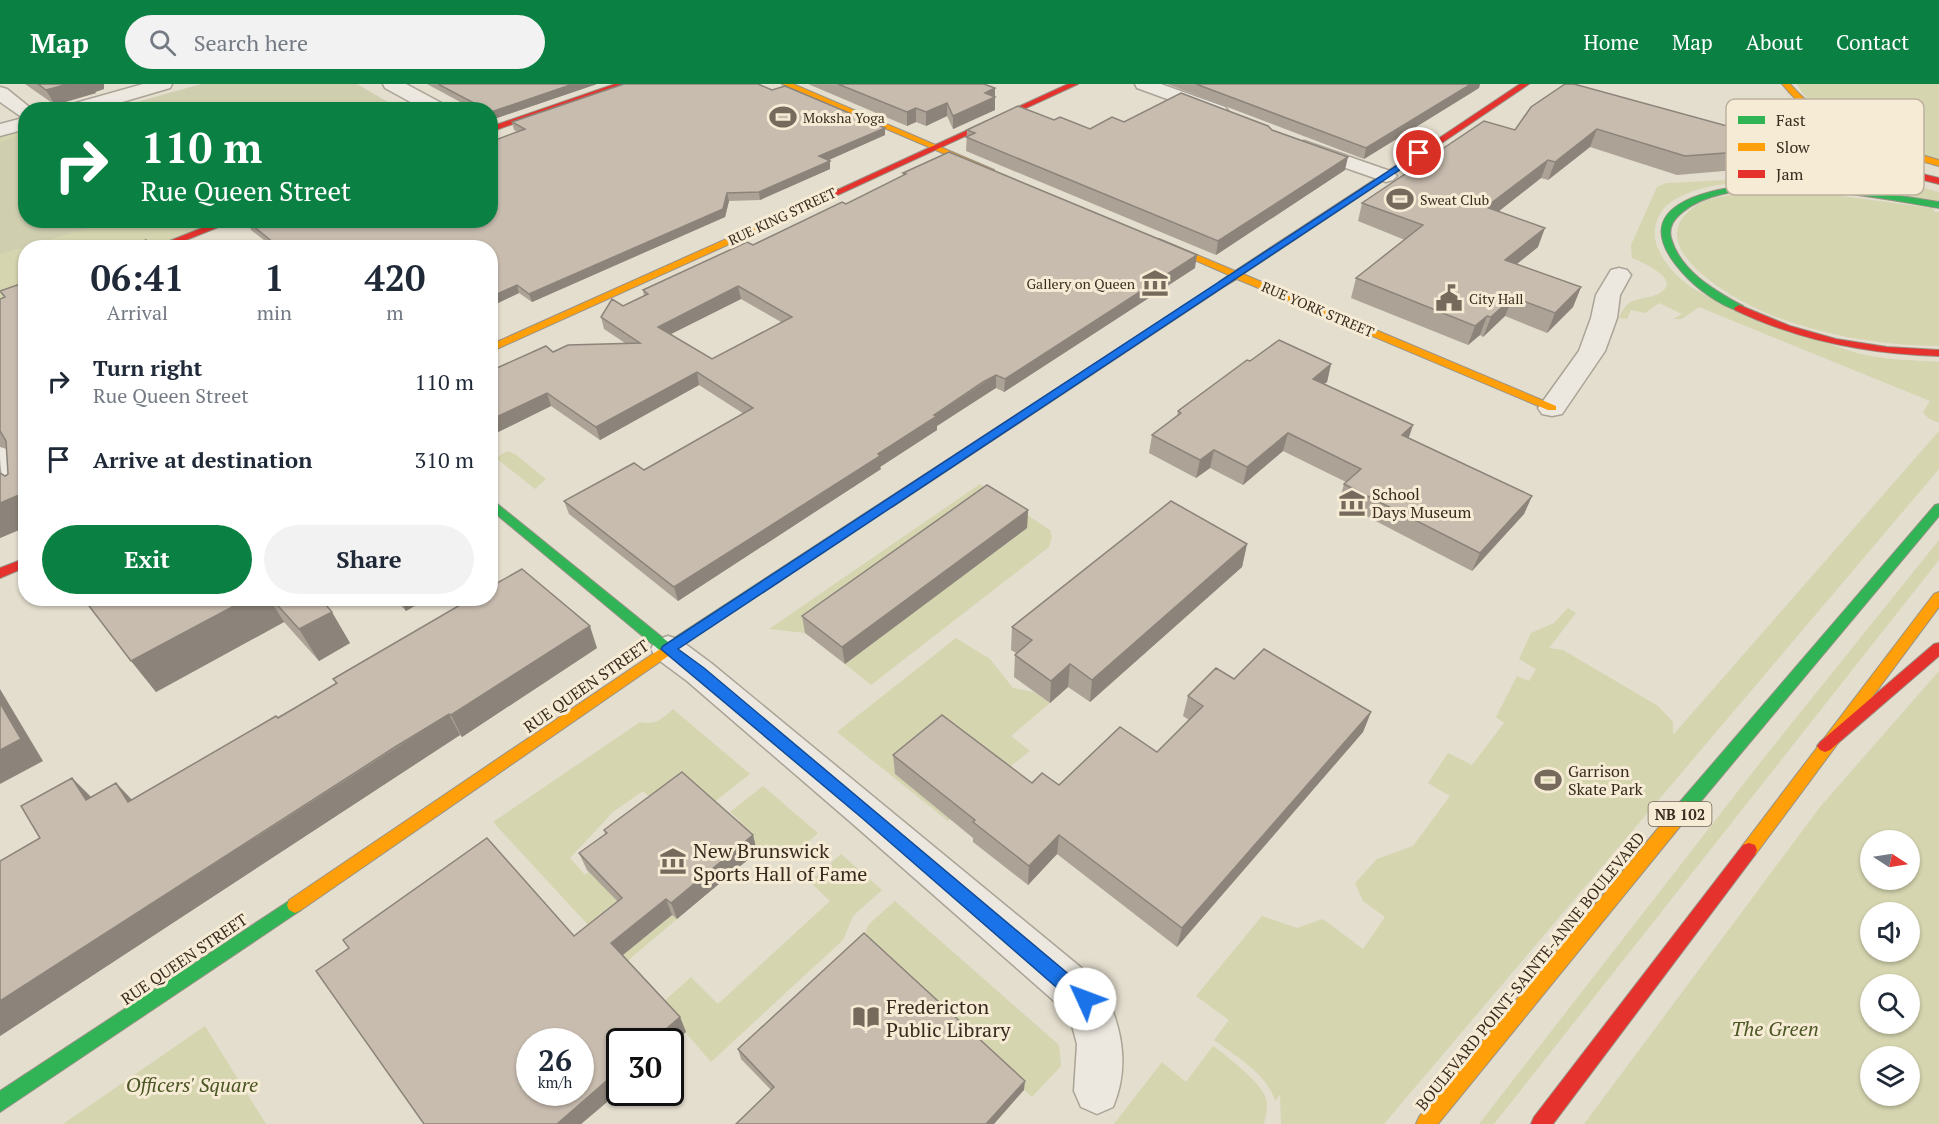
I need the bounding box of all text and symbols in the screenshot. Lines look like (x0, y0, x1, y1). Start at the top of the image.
search box (125, 15, 545, 69)
text: Map (30, 24, 89, 61)
icon: search (146, 26, 179, 59)
text: Search here (194, 28, 308, 57)
text: Home (1583, 28, 1639, 56)
text: Map (1672, 28, 1713, 56)
text: About (1746, 28, 1803, 56)
text: Contact (1836, 28, 1909, 56)
legend (1726, 99, 1924, 195)
sports icon: Moksha Yoga (768, 102, 798, 132)
place label: Moksha Yoga (803, 108, 885, 127)
text: Fast (1776, 109, 1806, 131)
text: 110 m (141, 119, 262, 175)
icon: right (42, 126, 120, 204)
pin (1393, 127, 1444, 178)
icon: arrive (1402, 136, 1435, 169)
text: Slow (1776, 136, 1810, 158)
text: Jam (1776, 163, 1804, 185)
text: Rue Queen Street (141, 173, 351, 209)
street label: RUE KING STREET (725, 182, 839, 249)
sports icon: Sweat Club (1385, 184, 1415, 214)
place label: Sweat Club (1420, 190, 1490, 209)
text: 06:41 (91, 254, 184, 301)
text: 1 (264, 254, 285, 301)
text: 420 (364, 254, 425, 301)
museum icon: Gallery on Queen (1140, 268, 1170, 298)
place label: Gallery on Queen (1026, 274, 1136, 293)
street label: RUE YORK STREET (1259, 277, 1377, 341)
public building icon: City Hall (1434, 283, 1464, 313)
place label: City Hall (1469, 289, 1524, 308)
text: Arrival (107, 299, 168, 326)
text: min (257, 299, 292, 326)
text: m (386, 299, 404, 326)
text: Turn right (93, 353, 202, 382)
icon: right (42, 365, 75, 398)
text: 110 m (414, 367, 474, 396)
text: Rue Queen Street (93, 382, 249, 409)
icon: arrive (42, 443, 75, 476)
text: Arrive at destination (93, 445, 312, 474)
text: 310 m (414, 445, 474, 474)
place label: School Days Museum (1372, 483, 1472, 523)
museum icon: School Days Museum (1337, 488, 1367, 518)
button: Exit (42, 525, 252, 594)
button: Share (264, 525, 474, 594)
street label: RUE QUEEN STREET (519, 634, 653, 738)
place label: Garrison Skate Park (1568, 760, 1644, 800)
sports icon: Garrison Skate Park (1533, 765, 1563, 795)
road number: NB 102 (1648, 802, 1712, 826)
street label: BOULEVARD POINT-SAINTE-ANNE BOULEVARD (1411, 827, 1649, 1115)
north arrow (1860, 830, 1920, 890)
map controls (1860, 830, 1920, 1106)
place label: New Brunswick Sports Hall of Fame (693, 837, 867, 887)
museum icon: New Brunswick Sports Hall of Fame (658, 846, 688, 876)
button: sound (1860, 902, 1920, 962)
street label: RUE QUEEN STREET (116, 908, 252, 1010)
position arrow (1053, 967, 1117, 1031)
button: search (1860, 974, 1920, 1034)
place label: Fredericton Public Library (886, 993, 1011, 1043)
library icon: Fredericton Public Library (851, 1002, 881, 1032)
park label: The Green (1731, 1015, 1819, 1042)
speed limit sign: 30 (606, 1028, 684, 1106)
text: 26 (538, 1040, 572, 1080)
button: layers (1860, 1046, 1920, 1106)
park label: Officers' Square (126, 1071, 258, 1098)
text: km/h (538, 1072, 572, 1092)

